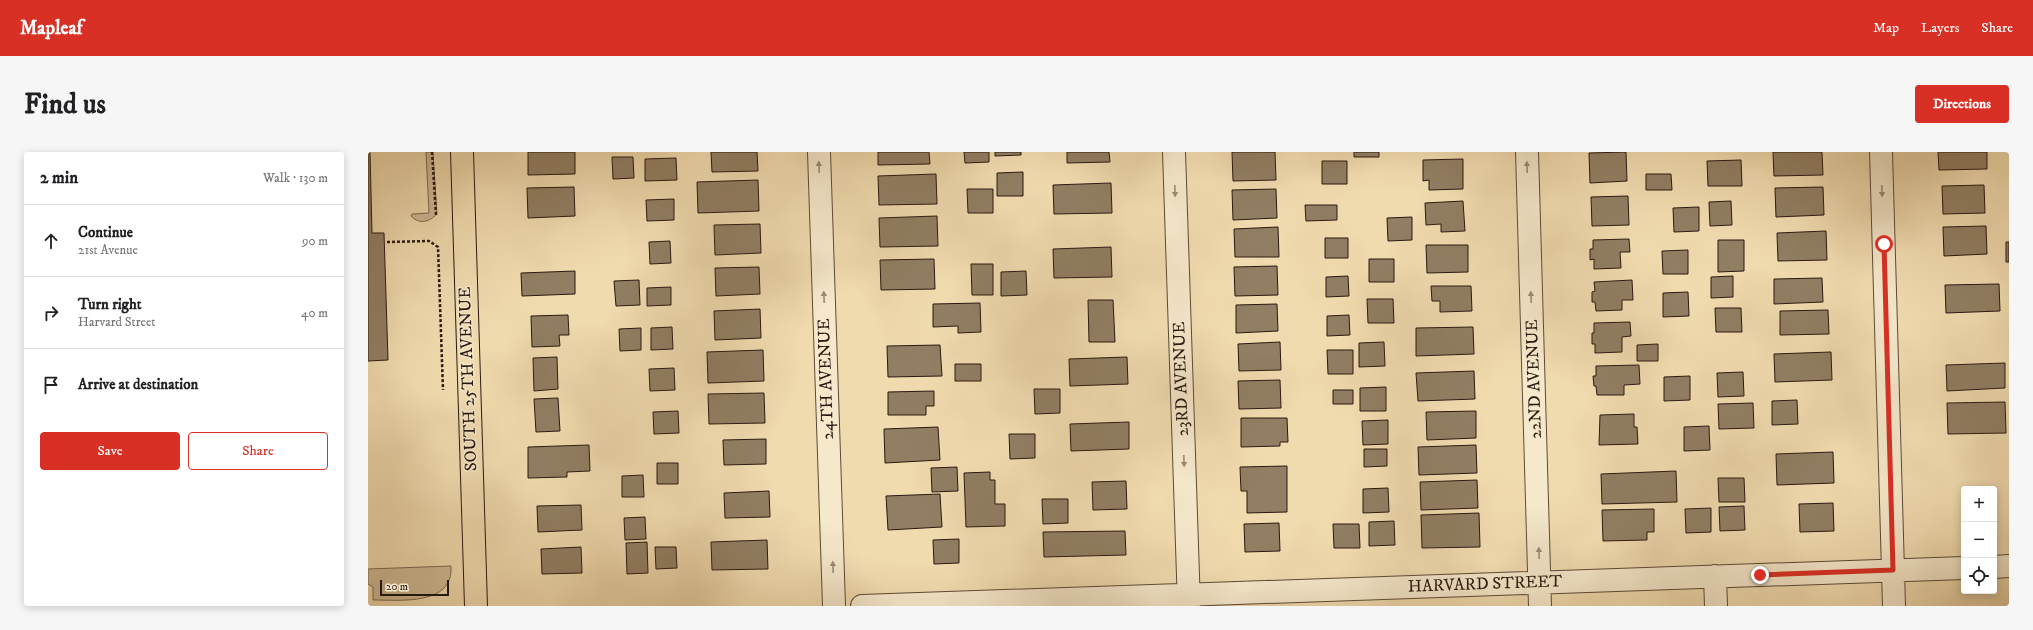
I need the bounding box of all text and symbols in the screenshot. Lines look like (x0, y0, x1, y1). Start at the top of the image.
text: Mapleaf (20, 17, 83, 40)
text: Map (1873, 19, 1899, 37)
text: Layers (1921, 19, 1959, 37)
text: Share (1981, 19, 2013, 37)
button: Directions (1915, 85, 2009, 123)
text: Find us (24, 87, 106, 122)
one-way arrow (816, 161, 823, 173)
one-way arrow (1524, 161, 1531, 173)
text: 2 min (40, 167, 78, 189)
text: Walk · 130 m (263, 170, 328, 186)
one-way arrow (1172, 185, 1178, 198)
one-way arrow (1879, 185, 1885, 198)
text: Continue (78, 223, 133, 242)
icon: ahead (40, 230, 62, 252)
text: 90 m (302, 233, 328, 249)
route start (1875, 235, 1893, 253)
text: 21st Avenue (78, 242, 138, 258)
street label: SOUTH 25TH AVENUE (454, 286, 482, 472)
one-way arrow (1528, 290, 1534, 303)
one-way arrow (820, 291, 827, 303)
text: Turn right (78, 295, 141, 314)
icon: right (40, 302, 62, 324)
text: 40 m (301, 305, 328, 321)
text: Harvard Street (78, 314, 156, 330)
street label: 24TH AVENUE (813, 318, 839, 440)
street label: 22ND AVENUE (1521, 319, 1547, 439)
street label: 23RD AVENUE (1168, 321, 1194, 437)
icon: arrive (40, 374, 62, 396)
text: Arrive at destination (78, 375, 198, 394)
button: Save (40, 432, 180, 470)
button: Share (188, 432, 328, 470)
one-way arrow (1181, 455, 1187, 468)
map controls (1961, 486, 1997, 594)
button: + (1961, 486, 1997, 522)
button: − (1961, 522, 1997, 558)
one-way arrow (1535, 547, 1542, 559)
button: locate (1961, 558, 1997, 594)
one-way arrow (830, 560, 836, 573)
route end (1751, 566, 1769, 584)
street label: HARVARD STREET (1407, 570, 1563, 598)
scale bar (380, 578, 449, 597)
text: 20 m (386, 580, 408, 594)

